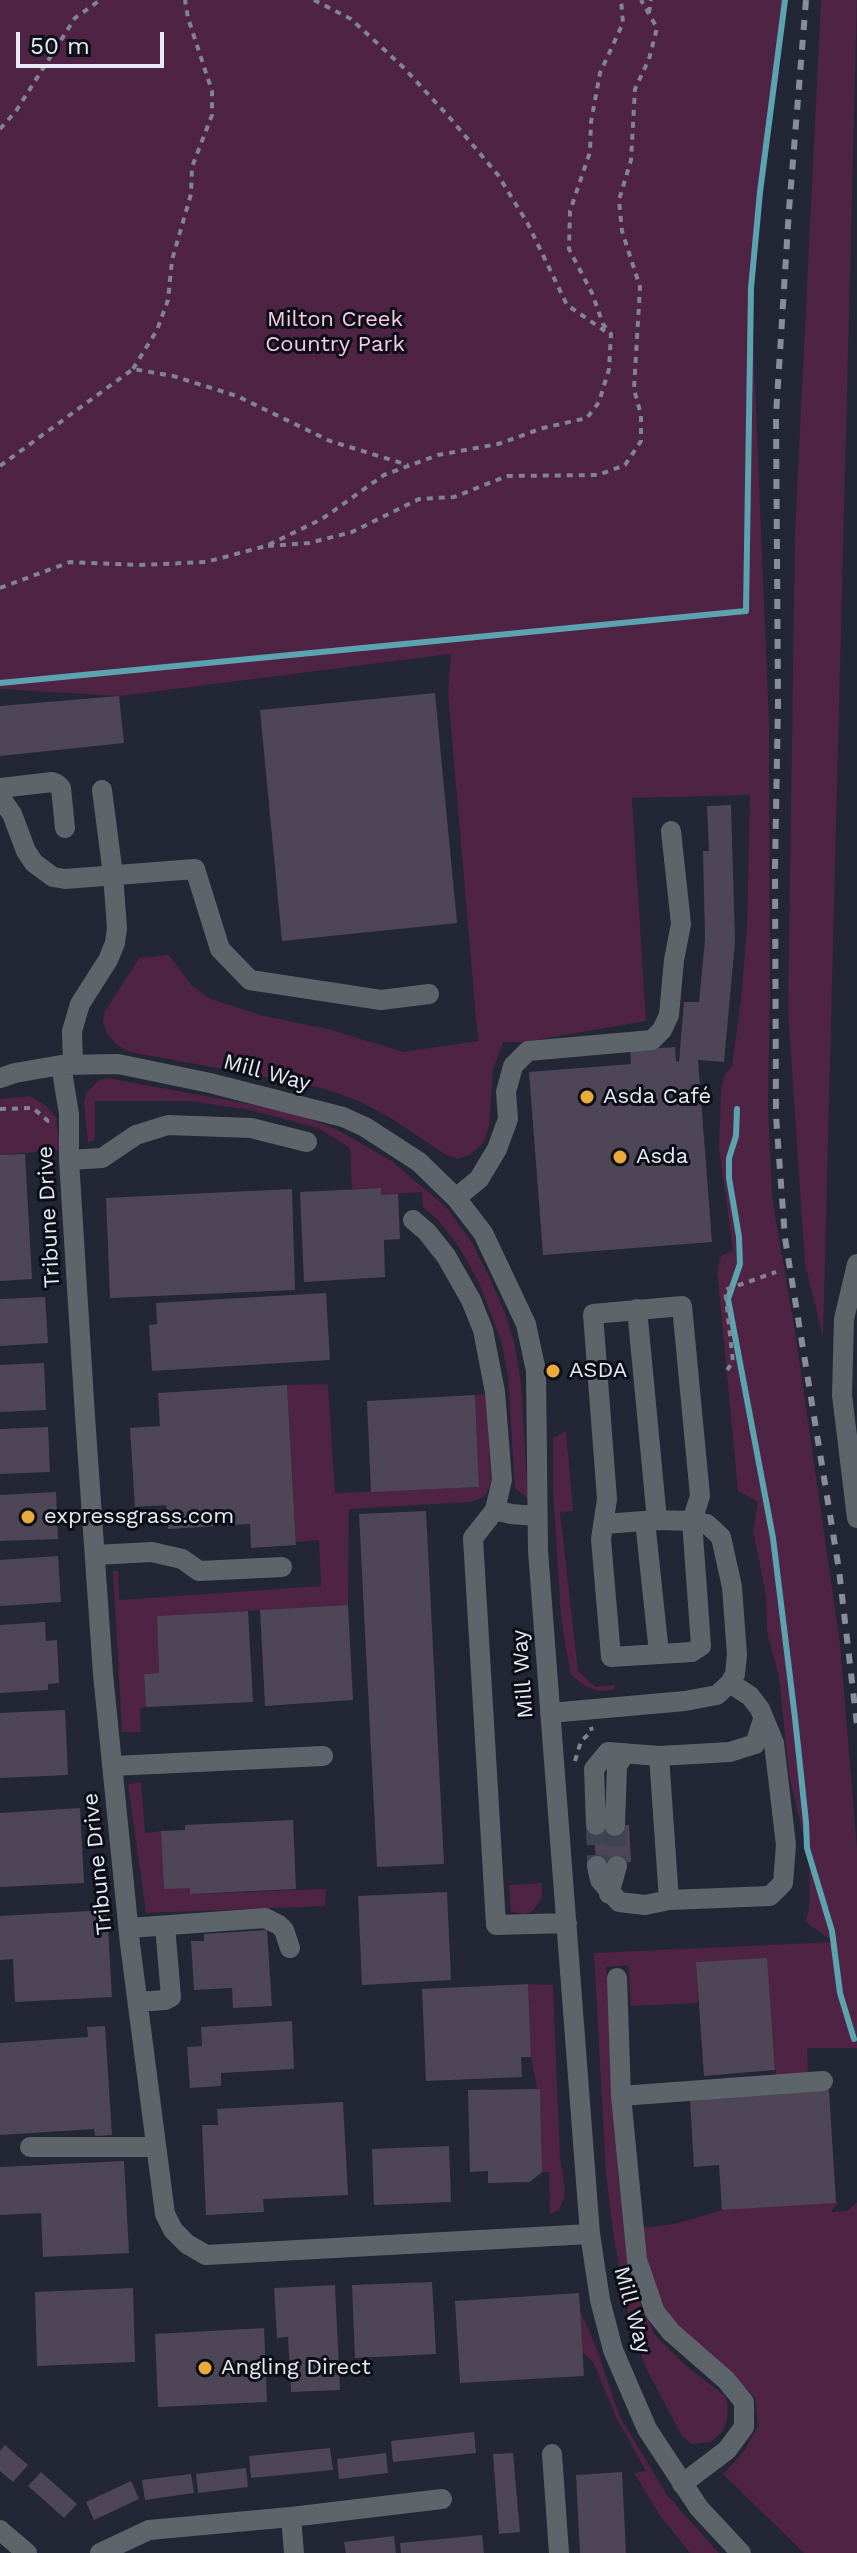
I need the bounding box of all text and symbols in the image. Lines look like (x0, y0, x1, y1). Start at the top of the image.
scale bar (20, 16, 168, 66)
text: 50 m (30, 32, 90, 60)
park label: Milton Creek Country Park (265, 307, 405, 358)
street label: Mill Way (221, 1049, 313, 1097)
place label: Asda Café (603, 1084, 711, 1110)
marker: Asda Café (578, 1088, 596, 1106)
place label: Asda (636, 1144, 688, 1170)
street label: Tribune Drive (32, 1145, 66, 1289)
marker: Asda (611, 1148, 629, 1166)
place label: ASDA (569, 1358, 627, 1384)
marker: ASDA (544, 1362, 562, 1380)
place label: expressgrass.com (44, 1504, 234, 1530)
marker: expressgrass.com (19, 1508, 37, 1526)
street label: Mill Way (507, 1629, 539, 1719)
street label: Tribune Drive (77, 1792, 119, 1936)
street label: Mill Way (608, 2264, 656, 2356)
place label: Angling Direct (221, 2355, 371, 2381)
marker: Angling Direct (196, 2359, 214, 2377)

